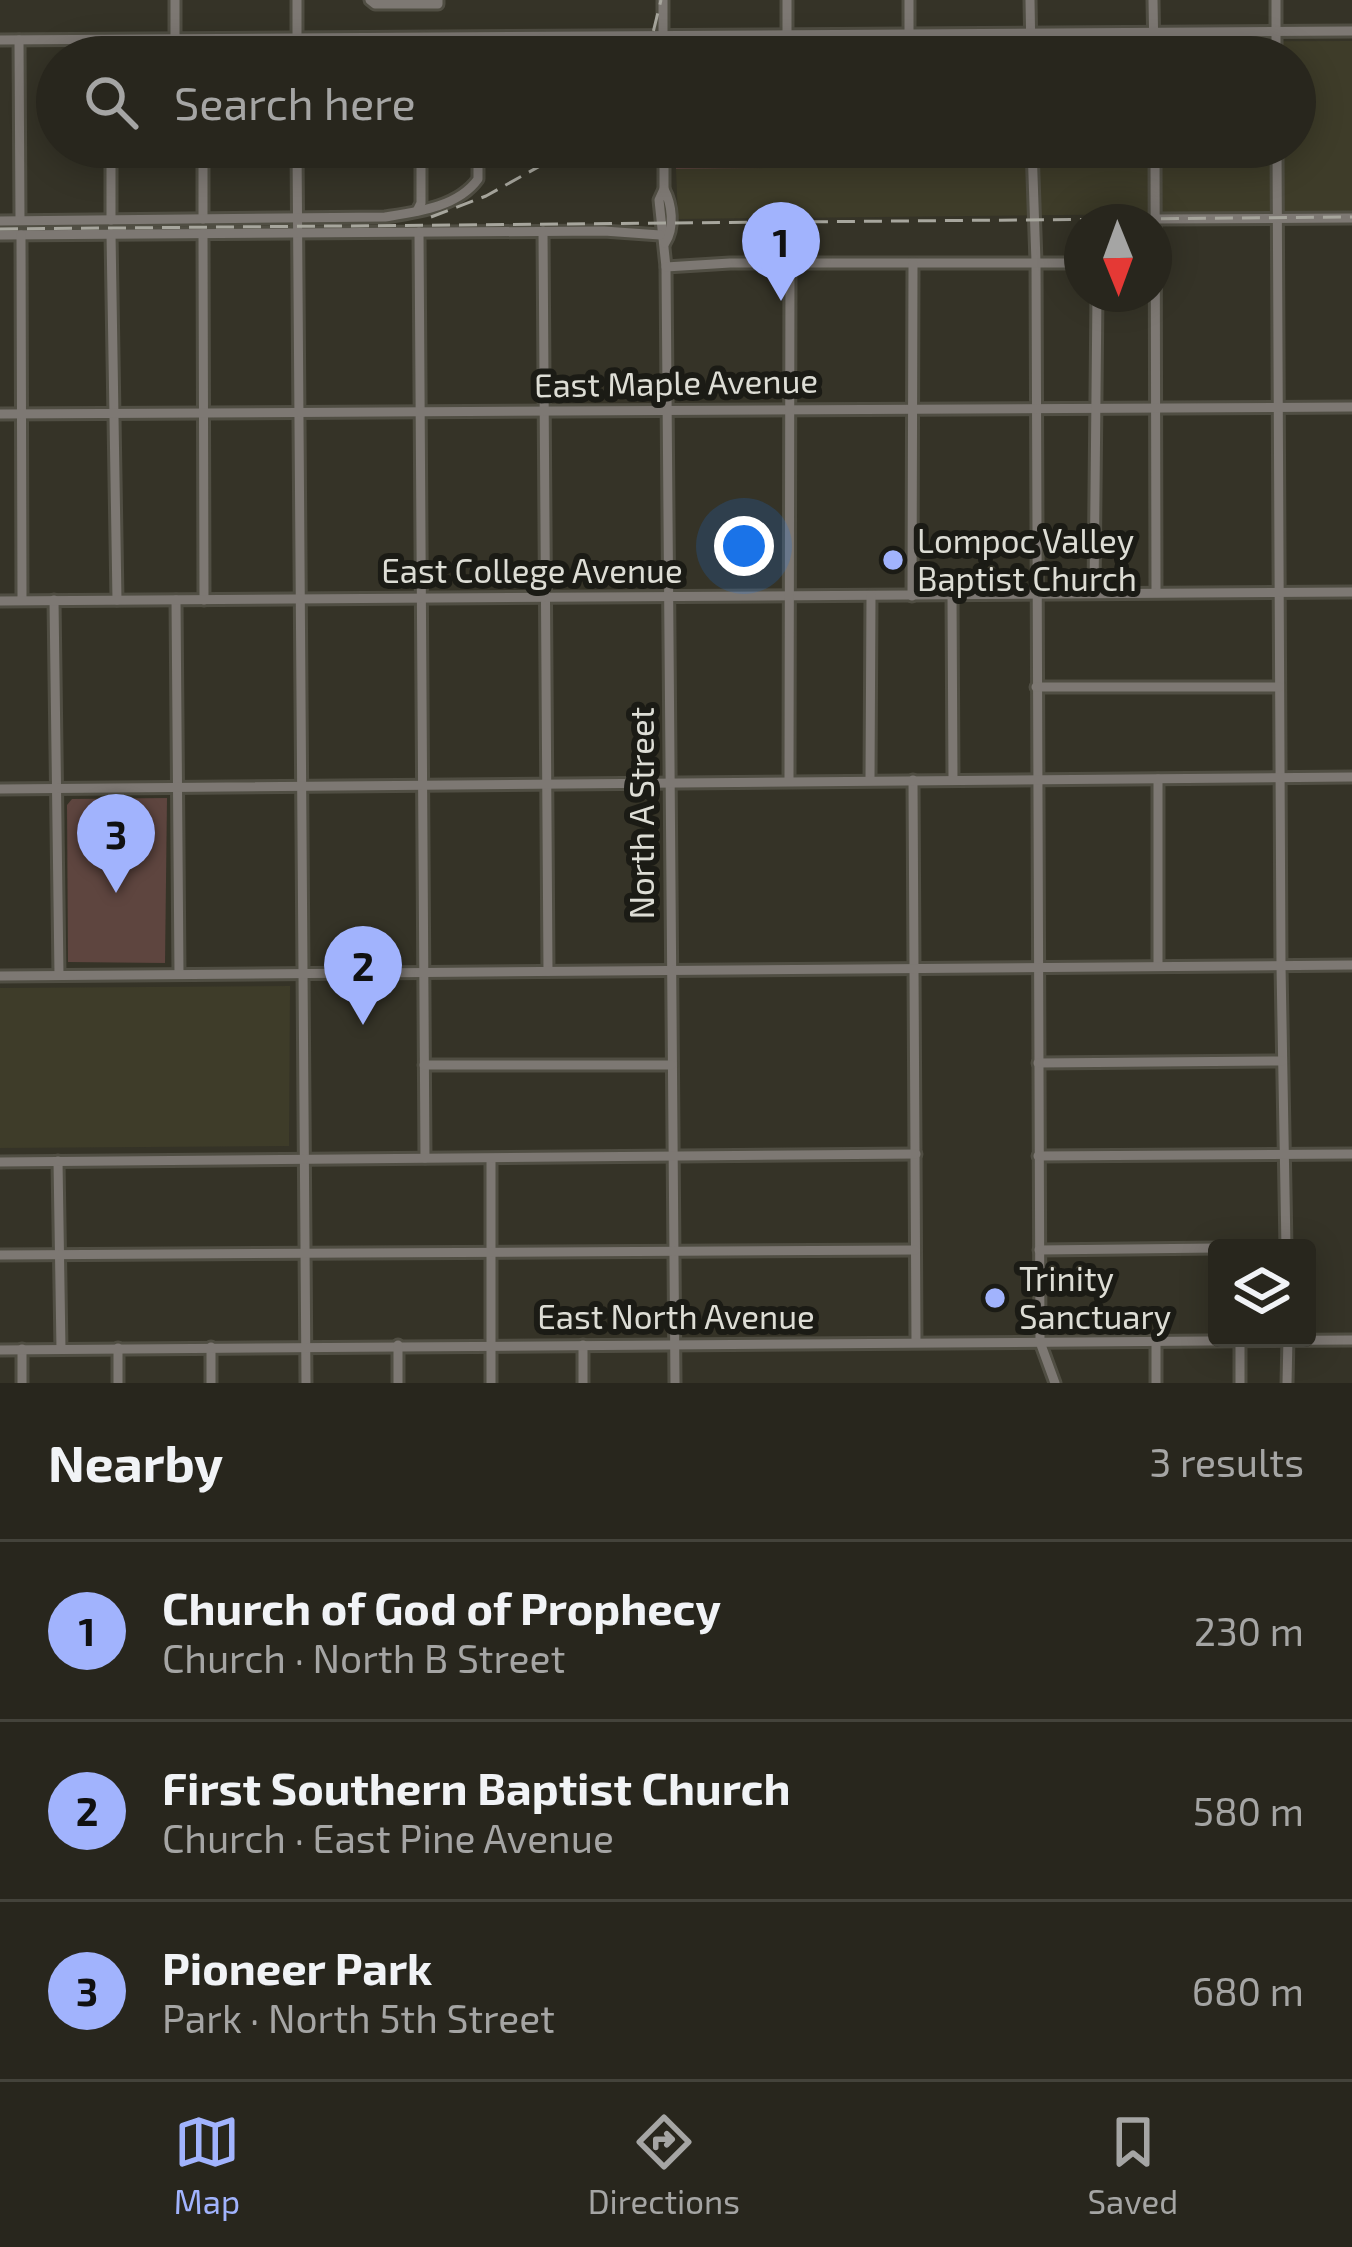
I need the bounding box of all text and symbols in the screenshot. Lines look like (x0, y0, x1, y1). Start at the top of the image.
search box (36, 36, 1316, 168)
icon: search (78, 69, 144, 135)
text: Search here (174, 75, 416, 129)
pin: 1 (742, 202, 820, 301)
north arrow (1064, 204, 1172, 312)
street label: East Maple Avenue (534, 360, 818, 404)
your location (714, 516, 774, 576)
place label: Lompoc Valley Baptist Church (917, 520, 1137, 598)
marker: Lompoc Valley Baptist Church (880, 547, 906, 573)
street label: East College Avenue (381, 550, 683, 590)
street label: North A Street (621, 707, 661, 919)
pin: 3 (77, 794, 155, 893)
pin: 2 (324, 926, 402, 1025)
map controls (1208, 1239, 1316, 1347)
button: layers (1208, 1239, 1316, 1347)
place label: Trinity Sanctuary (1019, 1258, 1171, 1336)
marker: Trinity Sanctuary (982, 1285, 1008, 1311)
street label: East North Avenue (537, 1296, 815, 1336)
text: Nearby (48, 1431, 223, 1492)
text: 3 results (1150, 1438, 1304, 1485)
text: Church of God of Prophecy (162, 1580, 721, 1634)
text: 1 (79, 1607, 95, 1654)
text: 230 m (1194, 1607, 1304, 1654)
text: Church · North B Street (162, 1634, 565, 1681)
text: First Southern Baptist Church (162, 1760, 791, 1814)
text: 2 (76, 1787, 98, 1834)
text: 580 m (1193, 1787, 1304, 1834)
text: Church · East Pine Avenue (162, 1814, 614, 1861)
text: Pioneer Park (162, 1940, 432, 1994)
text: 3 (76, 1967, 98, 2014)
text: 680 m (1192, 1967, 1304, 2014)
text: Park · North 5th Street (162, 1994, 555, 2041)
tab: Map (174, 2109, 240, 2221)
tab: Directions (588, 2109, 740, 2221)
tab: Saved (1088, 2109, 1178, 2221)

